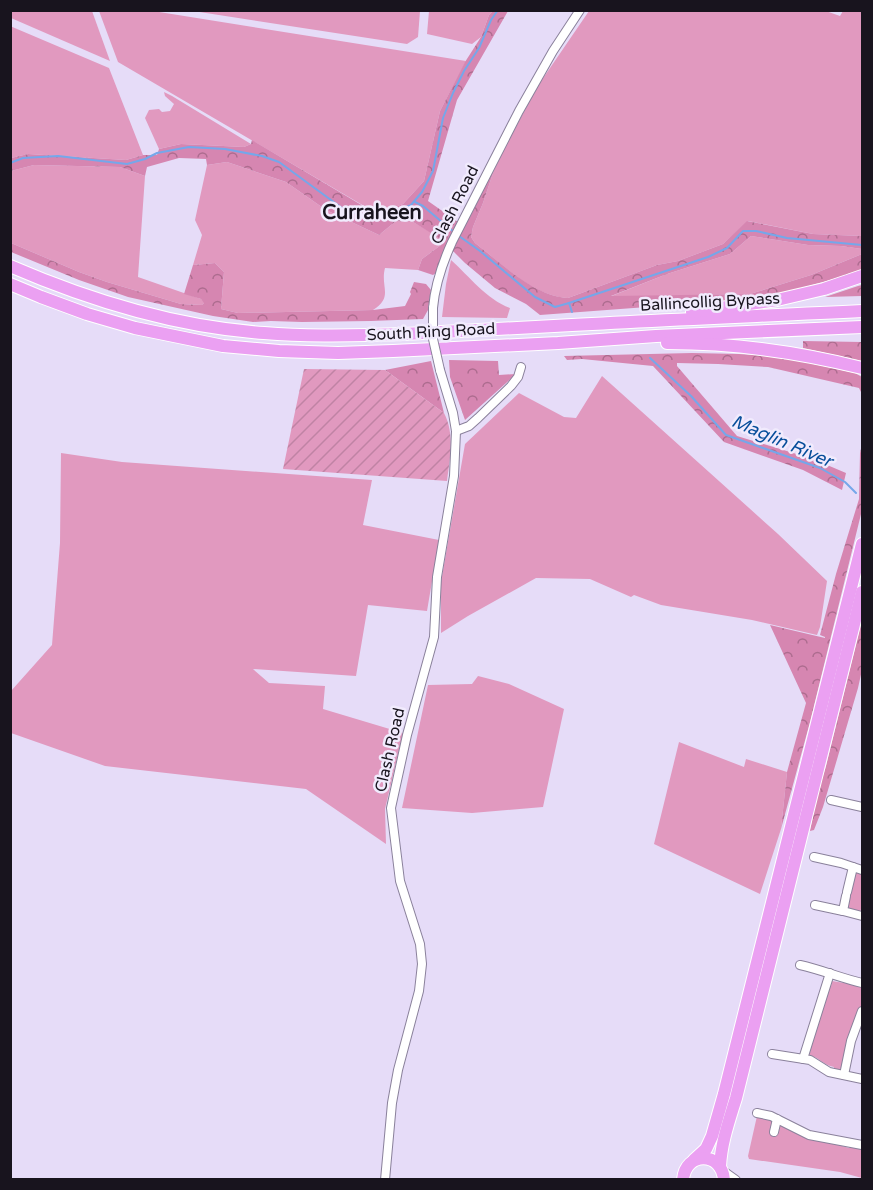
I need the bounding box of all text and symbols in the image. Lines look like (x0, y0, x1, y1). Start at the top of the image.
street label: Clash Road (427, 162, 483, 248)
district label: Curraheen (322, 201, 422, 225)
street label: Ballincollig Bypass (640, 288, 780, 316)
street label: South Ring Road (366, 319, 496, 345)
water label: Maglin River (728, 410, 838, 473)
street label: Clash Road (371, 706, 409, 794)

